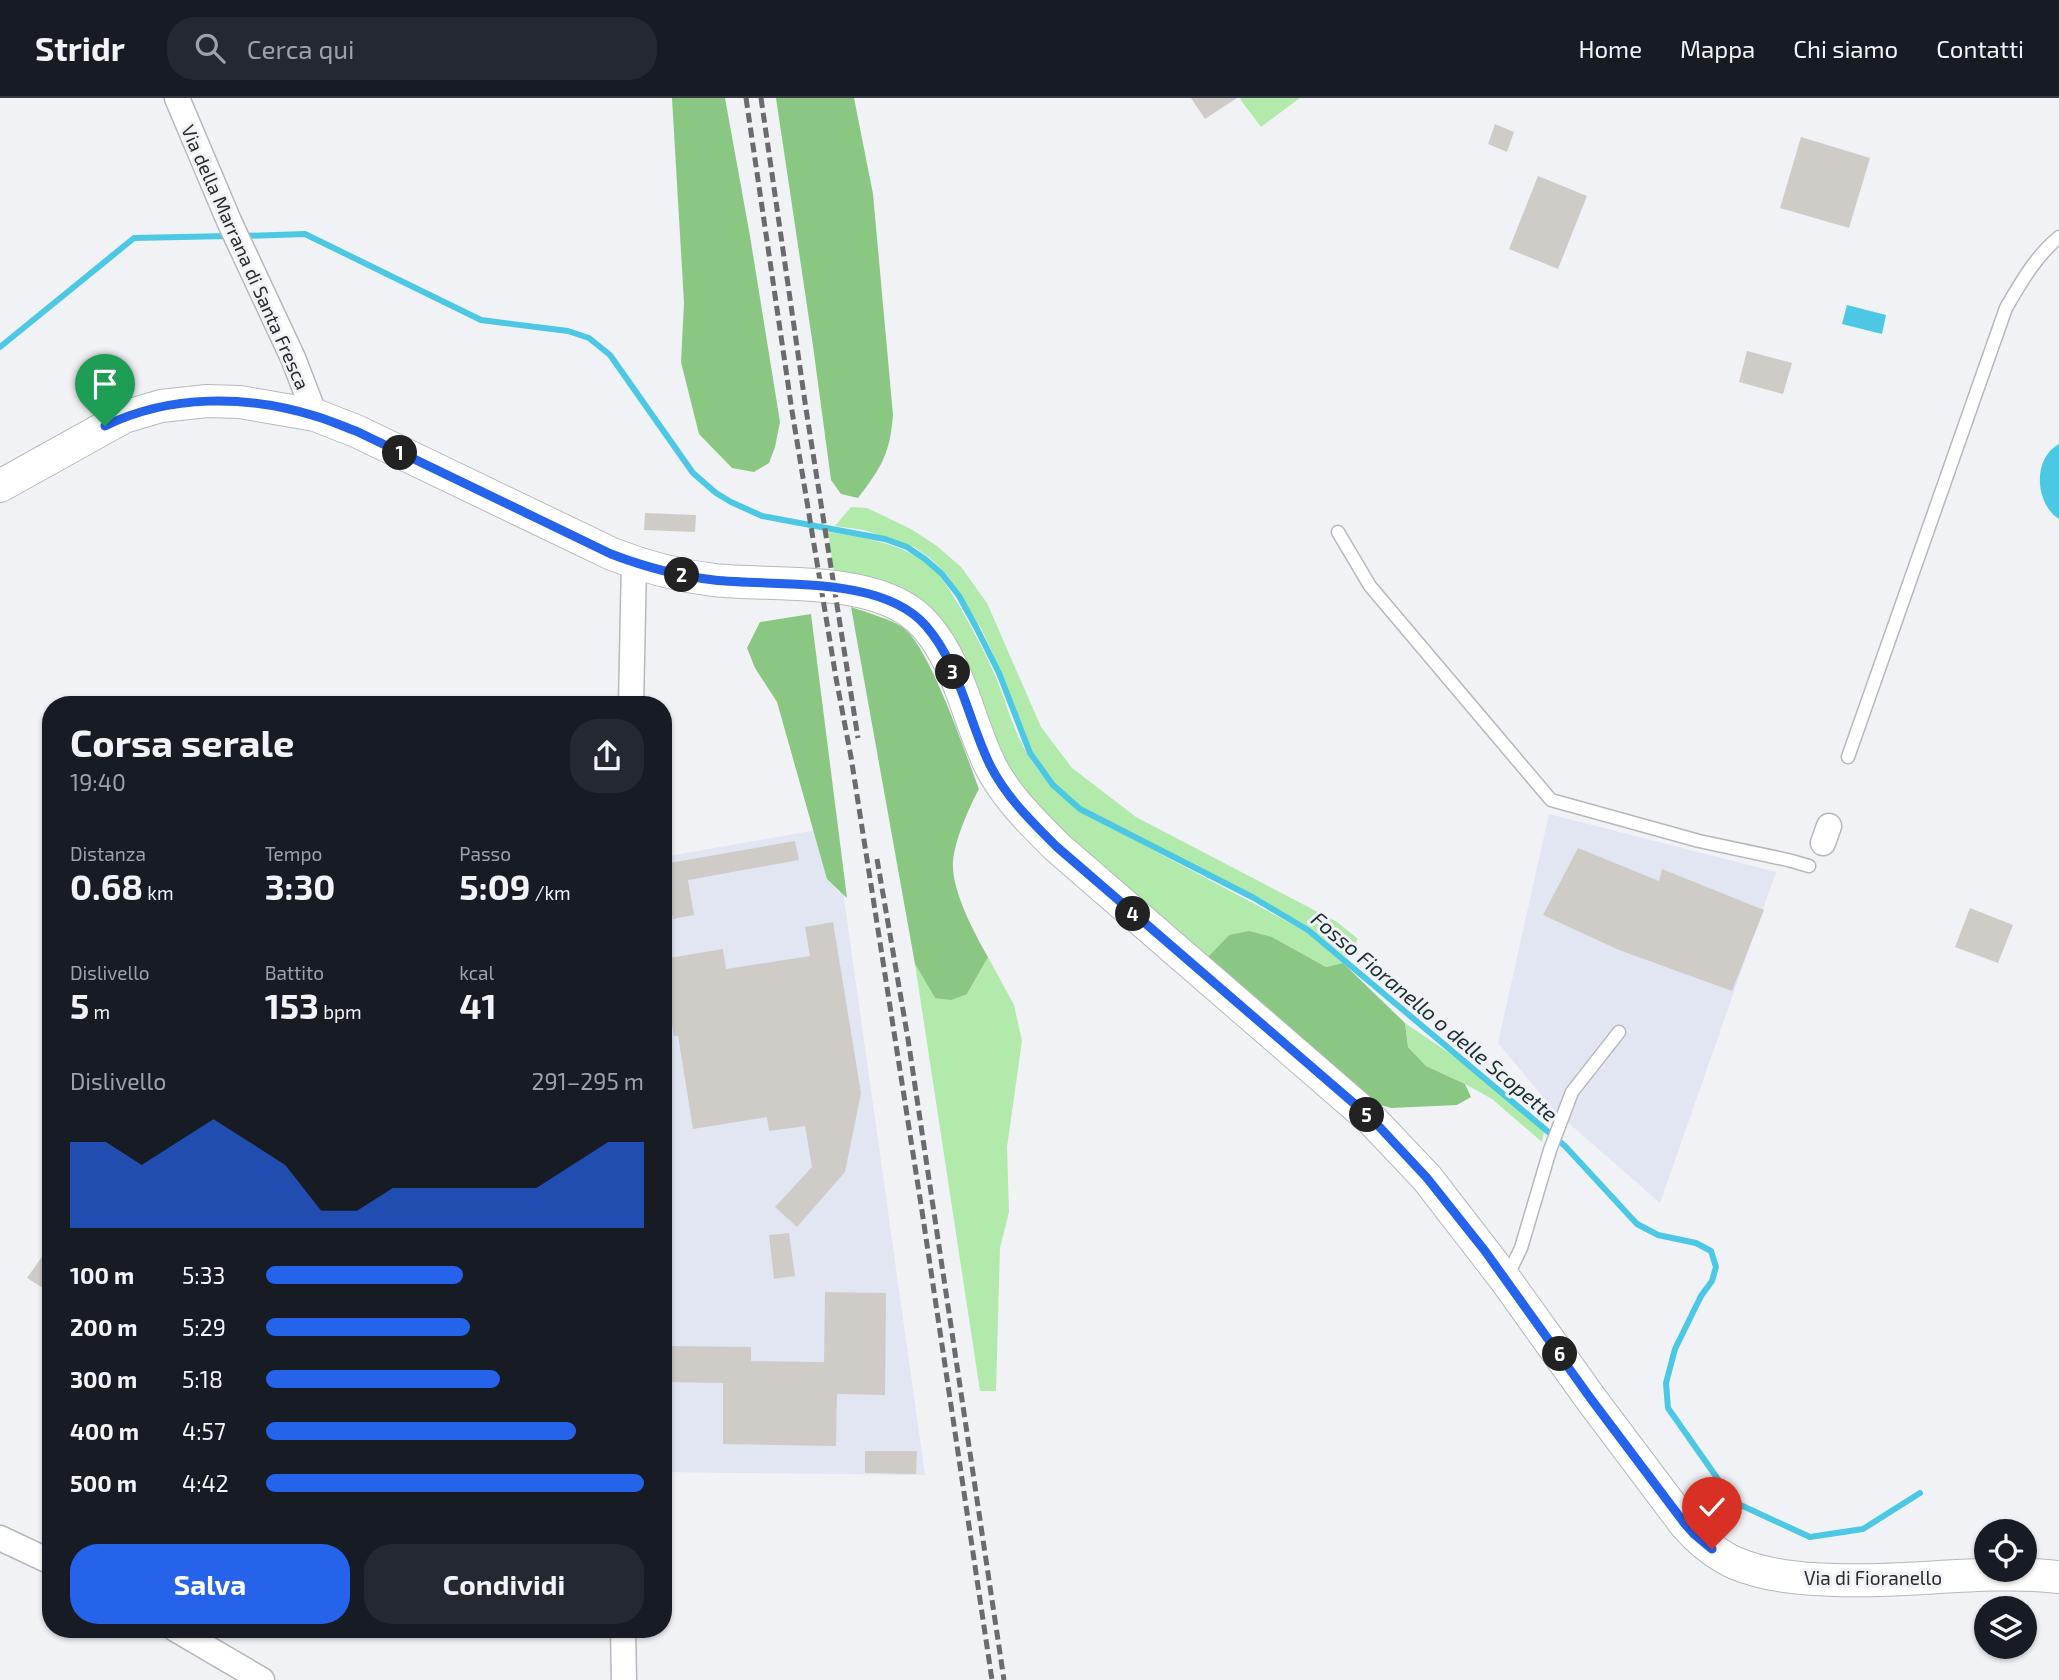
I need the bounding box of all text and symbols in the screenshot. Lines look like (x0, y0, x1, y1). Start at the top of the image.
search box (167, 17, 657, 80)
text: Stridr (35, 28, 125, 68)
icon: search (191, 29, 229, 67)
text: Cerca qui (247, 33, 355, 64)
text: Home (1578, 34, 1642, 63)
text: Mappa (1680, 34, 1755, 63)
text: Chi siamo (1793, 34, 1898, 63)
text: Contatti (1936, 34, 2024, 63)
street label: Via della Marrana di Santa Fresca (177, 121, 315, 393)
pin (75, 354, 135, 426)
icon: arrive (86, 365, 124, 403)
pin: 1 (382, 436, 418, 470)
text: 1 (395, 441, 404, 464)
pin: 2 (664, 558, 700, 592)
text: 2 (676, 563, 687, 586)
pin: 3 (936, 654, 970, 690)
text: 3 (947, 660, 958, 683)
text: Corsa serale (70, 719, 294, 765)
button: share (570, 719, 644, 793)
text: 19:40 (70, 768, 126, 796)
text: Distanza (70, 842, 146, 865)
text: Tempo (265, 842, 322, 865)
text: Passo (459, 842, 511, 865)
text: 0.68 (70, 865, 143, 907)
text: 3:30 (265, 865, 335, 907)
text: 5:09 (459, 865, 530, 907)
text: km (143, 881, 174, 904)
text: /km (530, 881, 571, 904)
pin: 4 (1116, 896, 1150, 932)
text: 4 (1126, 902, 1139, 925)
water label: Fosso Fioranello o delle Scopette (1307, 906, 1563, 1126)
text: Dislivello (70, 961, 150, 984)
text: Battito (265, 961, 324, 984)
text: kcal (459, 961, 494, 984)
text: 5 (70, 984, 89, 1026)
text: 153 (265, 984, 319, 1026)
text: 41 (459, 984, 497, 1026)
text: m (89, 1000, 110, 1023)
text: bpm (319, 1000, 362, 1023)
text: Dislivello (70, 1067, 166, 1095)
text: 291–295 m (531, 1067, 644, 1095)
pin: 5 (1350, 1098, 1384, 1132)
text: 5 (1361, 1103, 1372, 1126)
text: 100 m (70, 1261, 134, 1289)
text: 5:33 (182, 1261, 225, 1289)
text: 200 m (70, 1313, 138, 1341)
text: 5:29 (182, 1313, 226, 1341)
pin: 6 (1542, 1336, 1578, 1372)
text: 6 (1554, 1342, 1565, 1365)
text: 300 m (70, 1365, 137, 1393)
text: 5:18 (182, 1365, 223, 1393)
text: 400 m (70, 1417, 139, 1445)
text: 4:57 (182, 1417, 226, 1445)
text: 500 m (70, 1469, 137, 1497)
text: 4:42 (182, 1469, 229, 1497)
pin (1682, 1477, 1742, 1549)
icon: check (1693, 1488, 1731, 1526)
map controls (1974, 1519, 2037, 1659)
button: locate (1974, 1519, 2037, 1582)
button: Salva (70, 1544, 350, 1624)
button: Condividi (364, 1544, 644, 1624)
street label: Via di Fioranello (1804, 1566, 1942, 1589)
button: layers (1974, 1596, 2037, 1659)

